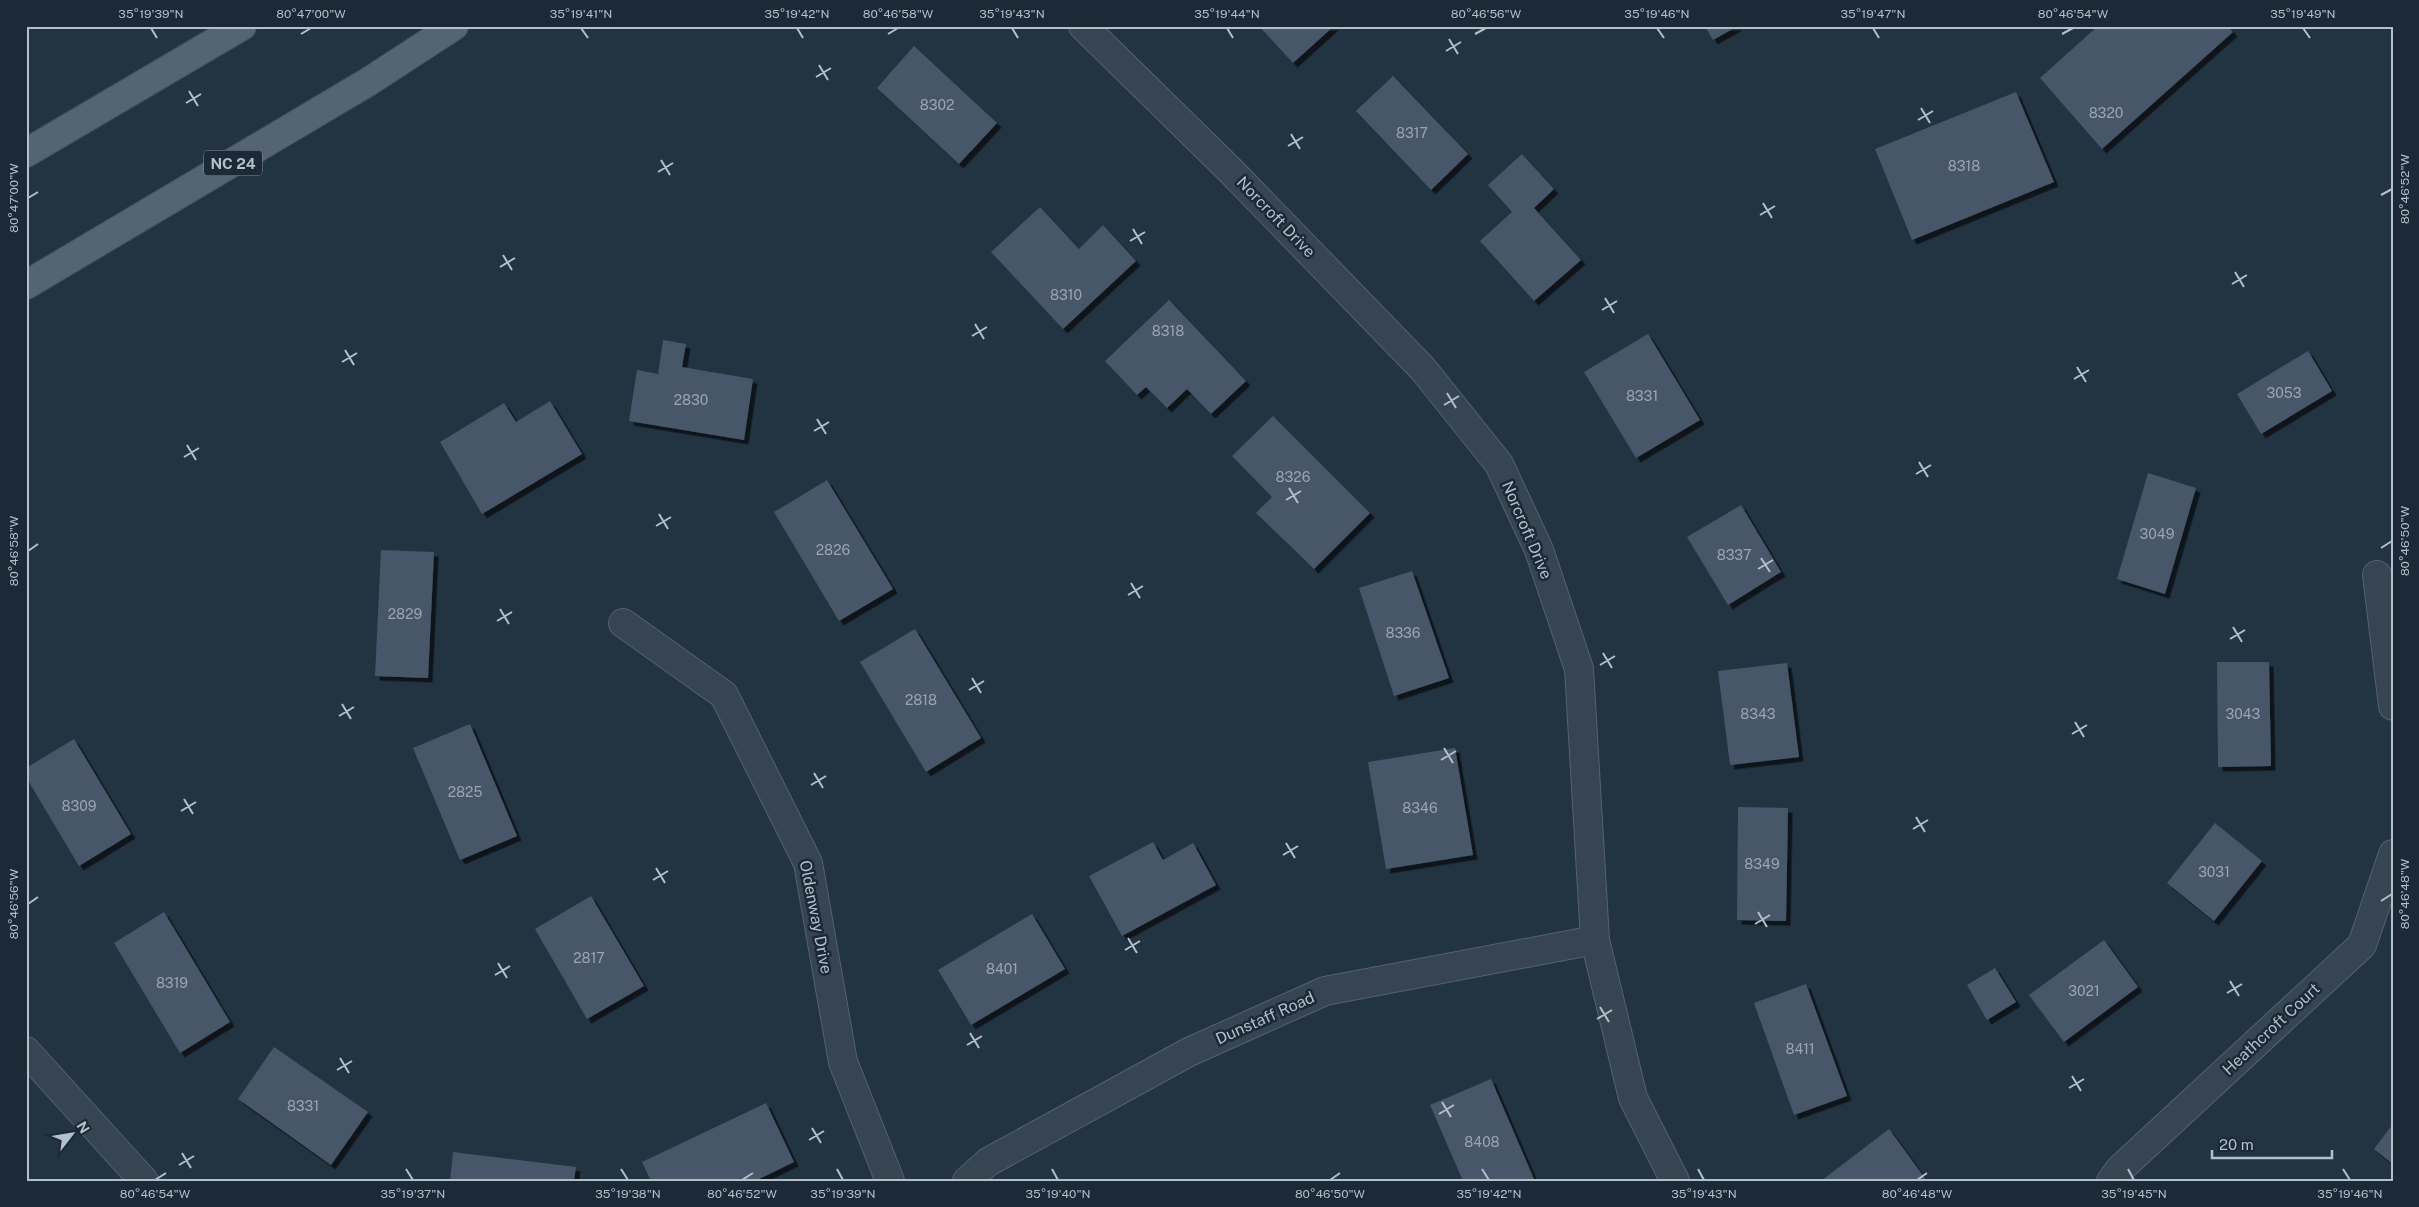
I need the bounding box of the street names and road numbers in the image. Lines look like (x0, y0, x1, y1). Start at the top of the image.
road number: NC 24 (204, 150, 262, 176)
street label: Norcroft Drive (1233, 173, 1319, 261)
street label: Norcroft Drive (1498, 478, 1556, 582)
street label: Oldenway Drive (796, 859, 836, 975)
street label: Heathcroft Court (2218, 979, 2324, 1079)
street label: Dunstaff Road (1213, 988, 1317, 1048)

